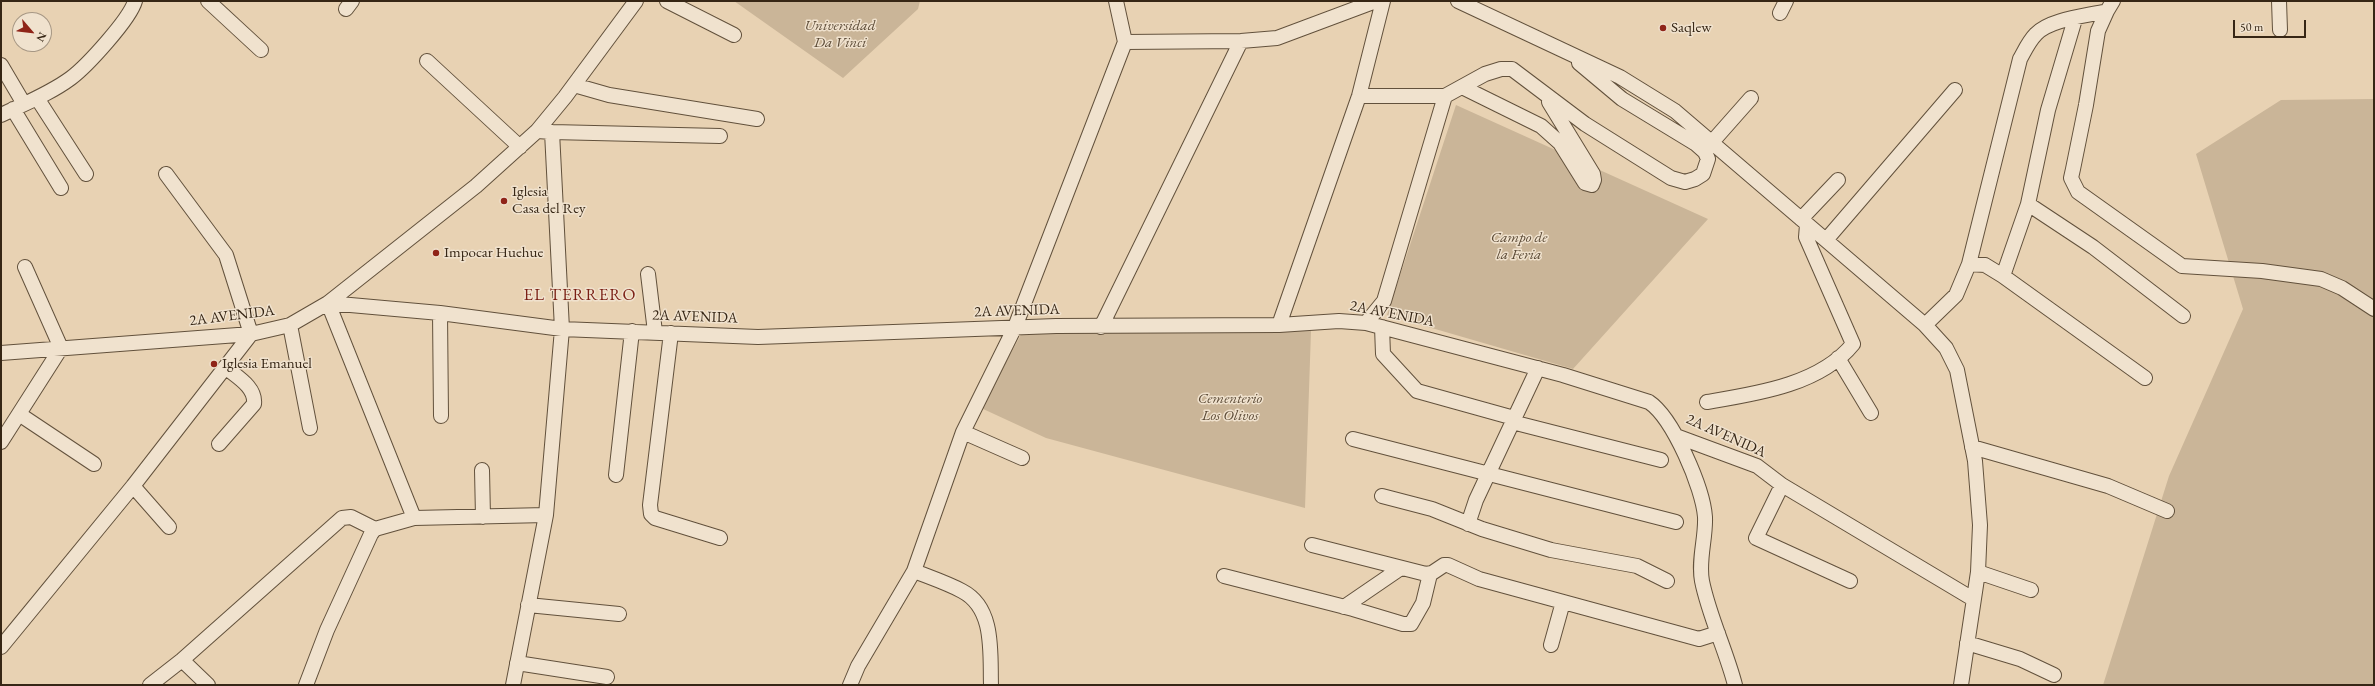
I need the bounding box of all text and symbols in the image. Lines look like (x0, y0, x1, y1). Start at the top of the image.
north arrow (12, 12, 52, 52)
scale bar (2235, 12, 2308, 38)
park label: Universidad Da Vinci (805, 17, 875, 52)
place label: Saqlew (1671, 19, 1712, 37)
text: 50 m (2240, 19, 2263, 35)
marker: Saqlew (1658, 23, 1668, 33)
text: N (33, 30, 50, 44)
place label: Iglesia Casa del Rey (512, 183, 586, 218)
marker: Iglesia Casa del Rey (499, 196, 509, 206)
park label: Campo de la Feria (1491, 229, 1547, 264)
place label: Impocar Huehue (444, 244, 543, 262)
marker: Impocar Huehue (431, 248, 441, 258)
district label: EL TERRERO (524, 285, 636, 305)
street label: 2A AVENIDA (1348, 297, 1436, 331)
street label: 2A AVENIDA (974, 301, 1060, 321)
street label: 2A AVENIDA (188, 302, 276, 330)
street label: 2A AVENIDA (652, 307, 738, 327)
place label: Iglesia Emanuel (222, 355, 312, 373)
marker: Iglesia Emanuel (209, 359, 219, 369)
park label: Cementerio Los Olivos (1198, 390, 1262, 425)
street label: 2A AVENIDA (1683, 410, 1769, 462)

